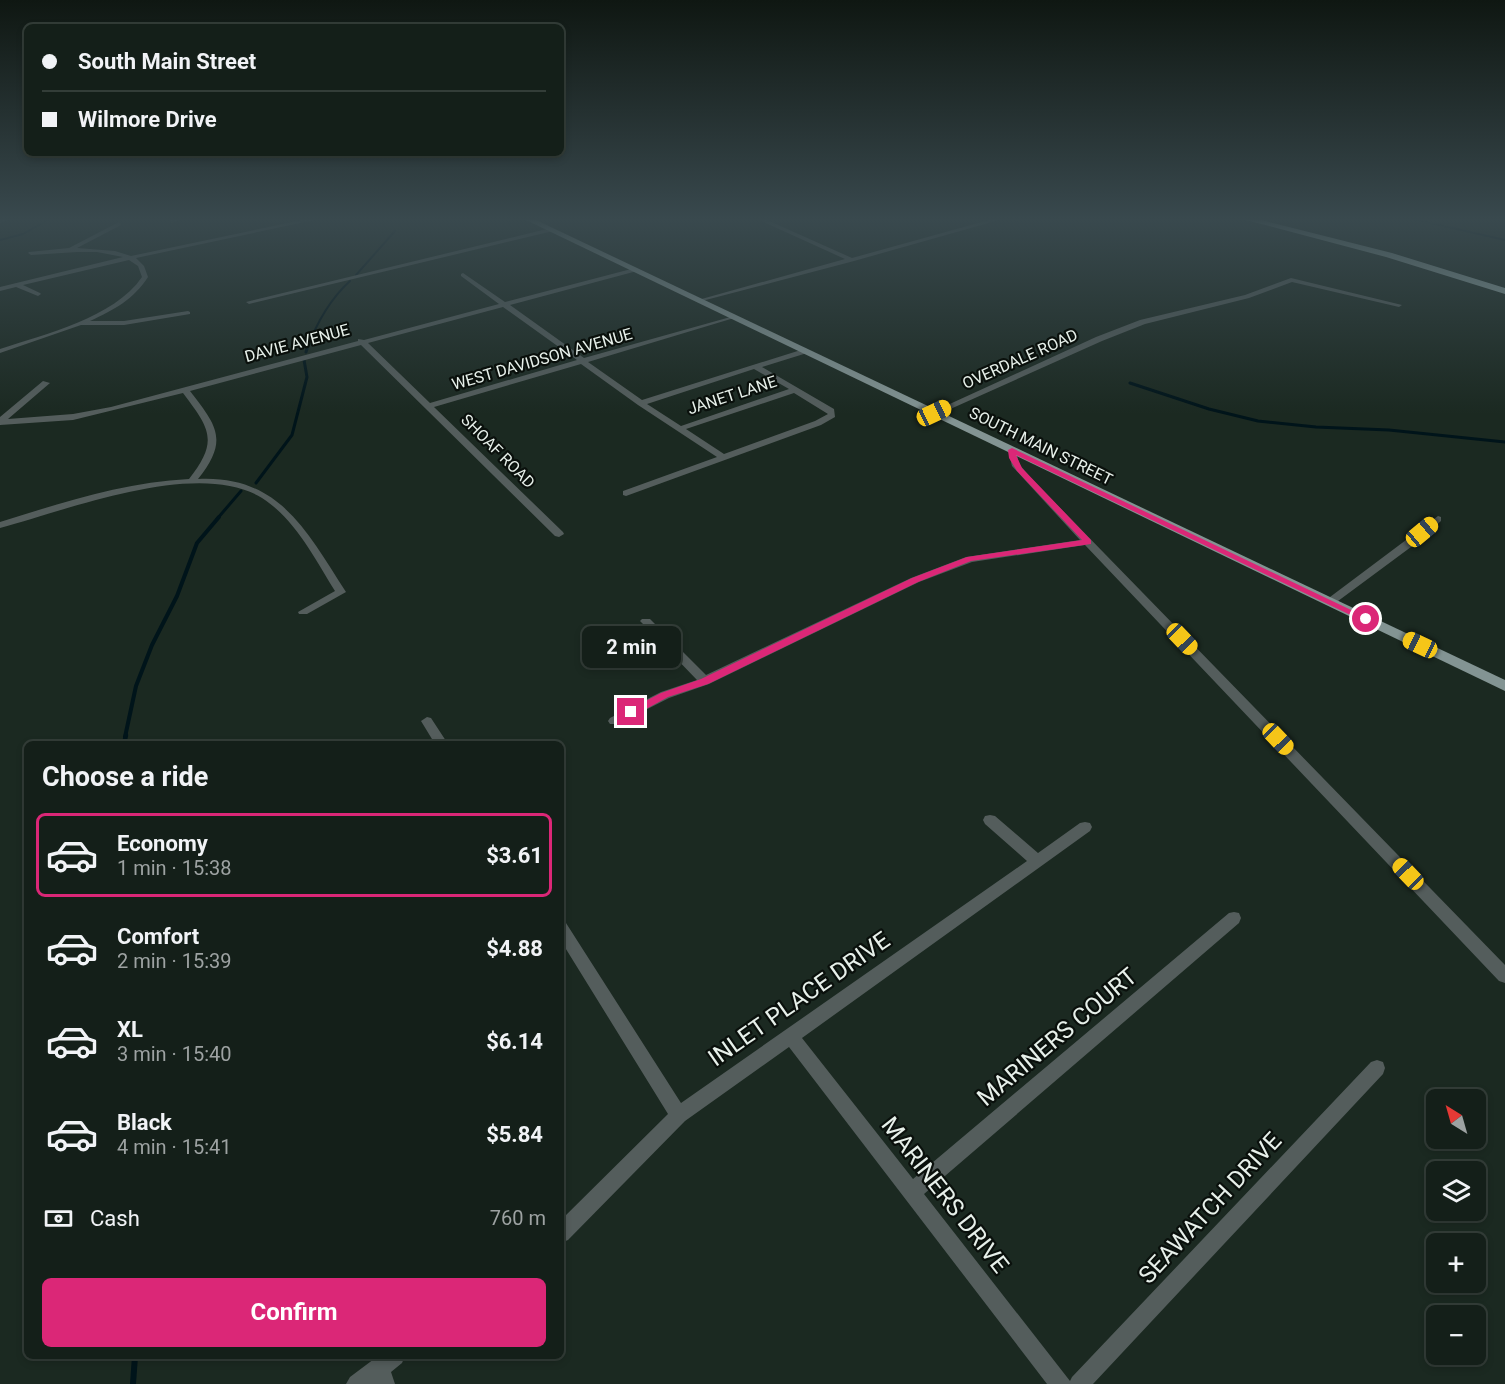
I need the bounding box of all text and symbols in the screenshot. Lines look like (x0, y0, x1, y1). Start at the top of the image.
text: South Main Street (78, 49, 256, 74)
text: Wilmore Drive (78, 107, 217, 132)
street label: DAVIE AVENUE (243, 320, 351, 366)
street label: WEST DAVIDSON AVENUE (450, 324, 634, 394)
street label: OVERDALE ROAD (959, 325, 1081, 393)
street label: JANET LANE (685, 372, 779, 418)
car (914, 397, 954, 429)
street label: SOUTH MAIN STREET (966, 403, 1116, 489)
street label: SHOAF ROAD (457, 410, 539, 492)
car (1402, 514, 1442, 550)
route start (1352, 605, 1379, 632)
car (1163, 620, 1201, 658)
callout: 2 min (582, 625, 680, 667)
car (1400, 629, 1440, 661)
text: 2 min (606, 635, 657, 659)
route end (617, 698, 644, 725)
car (1259, 720, 1297, 758)
text: Choose a ride (42, 761, 208, 793)
icon: car (45, 828, 99, 882)
text: Economy (117, 831, 208, 856)
text: $3.61 (486, 843, 543, 868)
car (1389, 855, 1427, 893)
text: 1 min · 15:38 (117, 856, 232, 880)
icon: car (45, 921, 99, 975)
text: Comfort (117, 924, 199, 949)
street label: INLET PLACE DRIVE (703, 926, 895, 1072)
text: $4.88 (486, 936, 543, 961)
text: 2 min · 15:39 (117, 949, 232, 973)
street label: MARINERS COURT (971, 962, 1143, 1112)
icon: car (45, 1014, 99, 1068)
text: XL (117, 1017, 143, 1042)
text: $6.14 (486, 1029, 543, 1054)
text: 3 min · 15:40 (117, 1042, 232, 1066)
north arrow (1426, 1089, 1486, 1149)
map controls (1426, 1089, 1486, 1365)
icon: car (45, 1107, 99, 1161)
text: Black (117, 1110, 172, 1135)
street label: MARINERS DRIVE (876, 1112, 1014, 1278)
text: $5.84 (486, 1122, 543, 1147)
street label: SEAWATCH DRIVE (1133, 1127, 1287, 1289)
text: 4 min · 15:41 (117, 1135, 232, 1159)
button: layers (1426, 1161, 1486, 1221)
icon: cash (42, 1202, 75, 1235)
text: Cash (90, 1206, 140, 1231)
text: 760 m (490, 1206, 546, 1230)
button: + (1426, 1233, 1486, 1293)
button: Confirm (42, 1278, 546, 1347)
button: − (1426, 1305, 1486, 1365)

